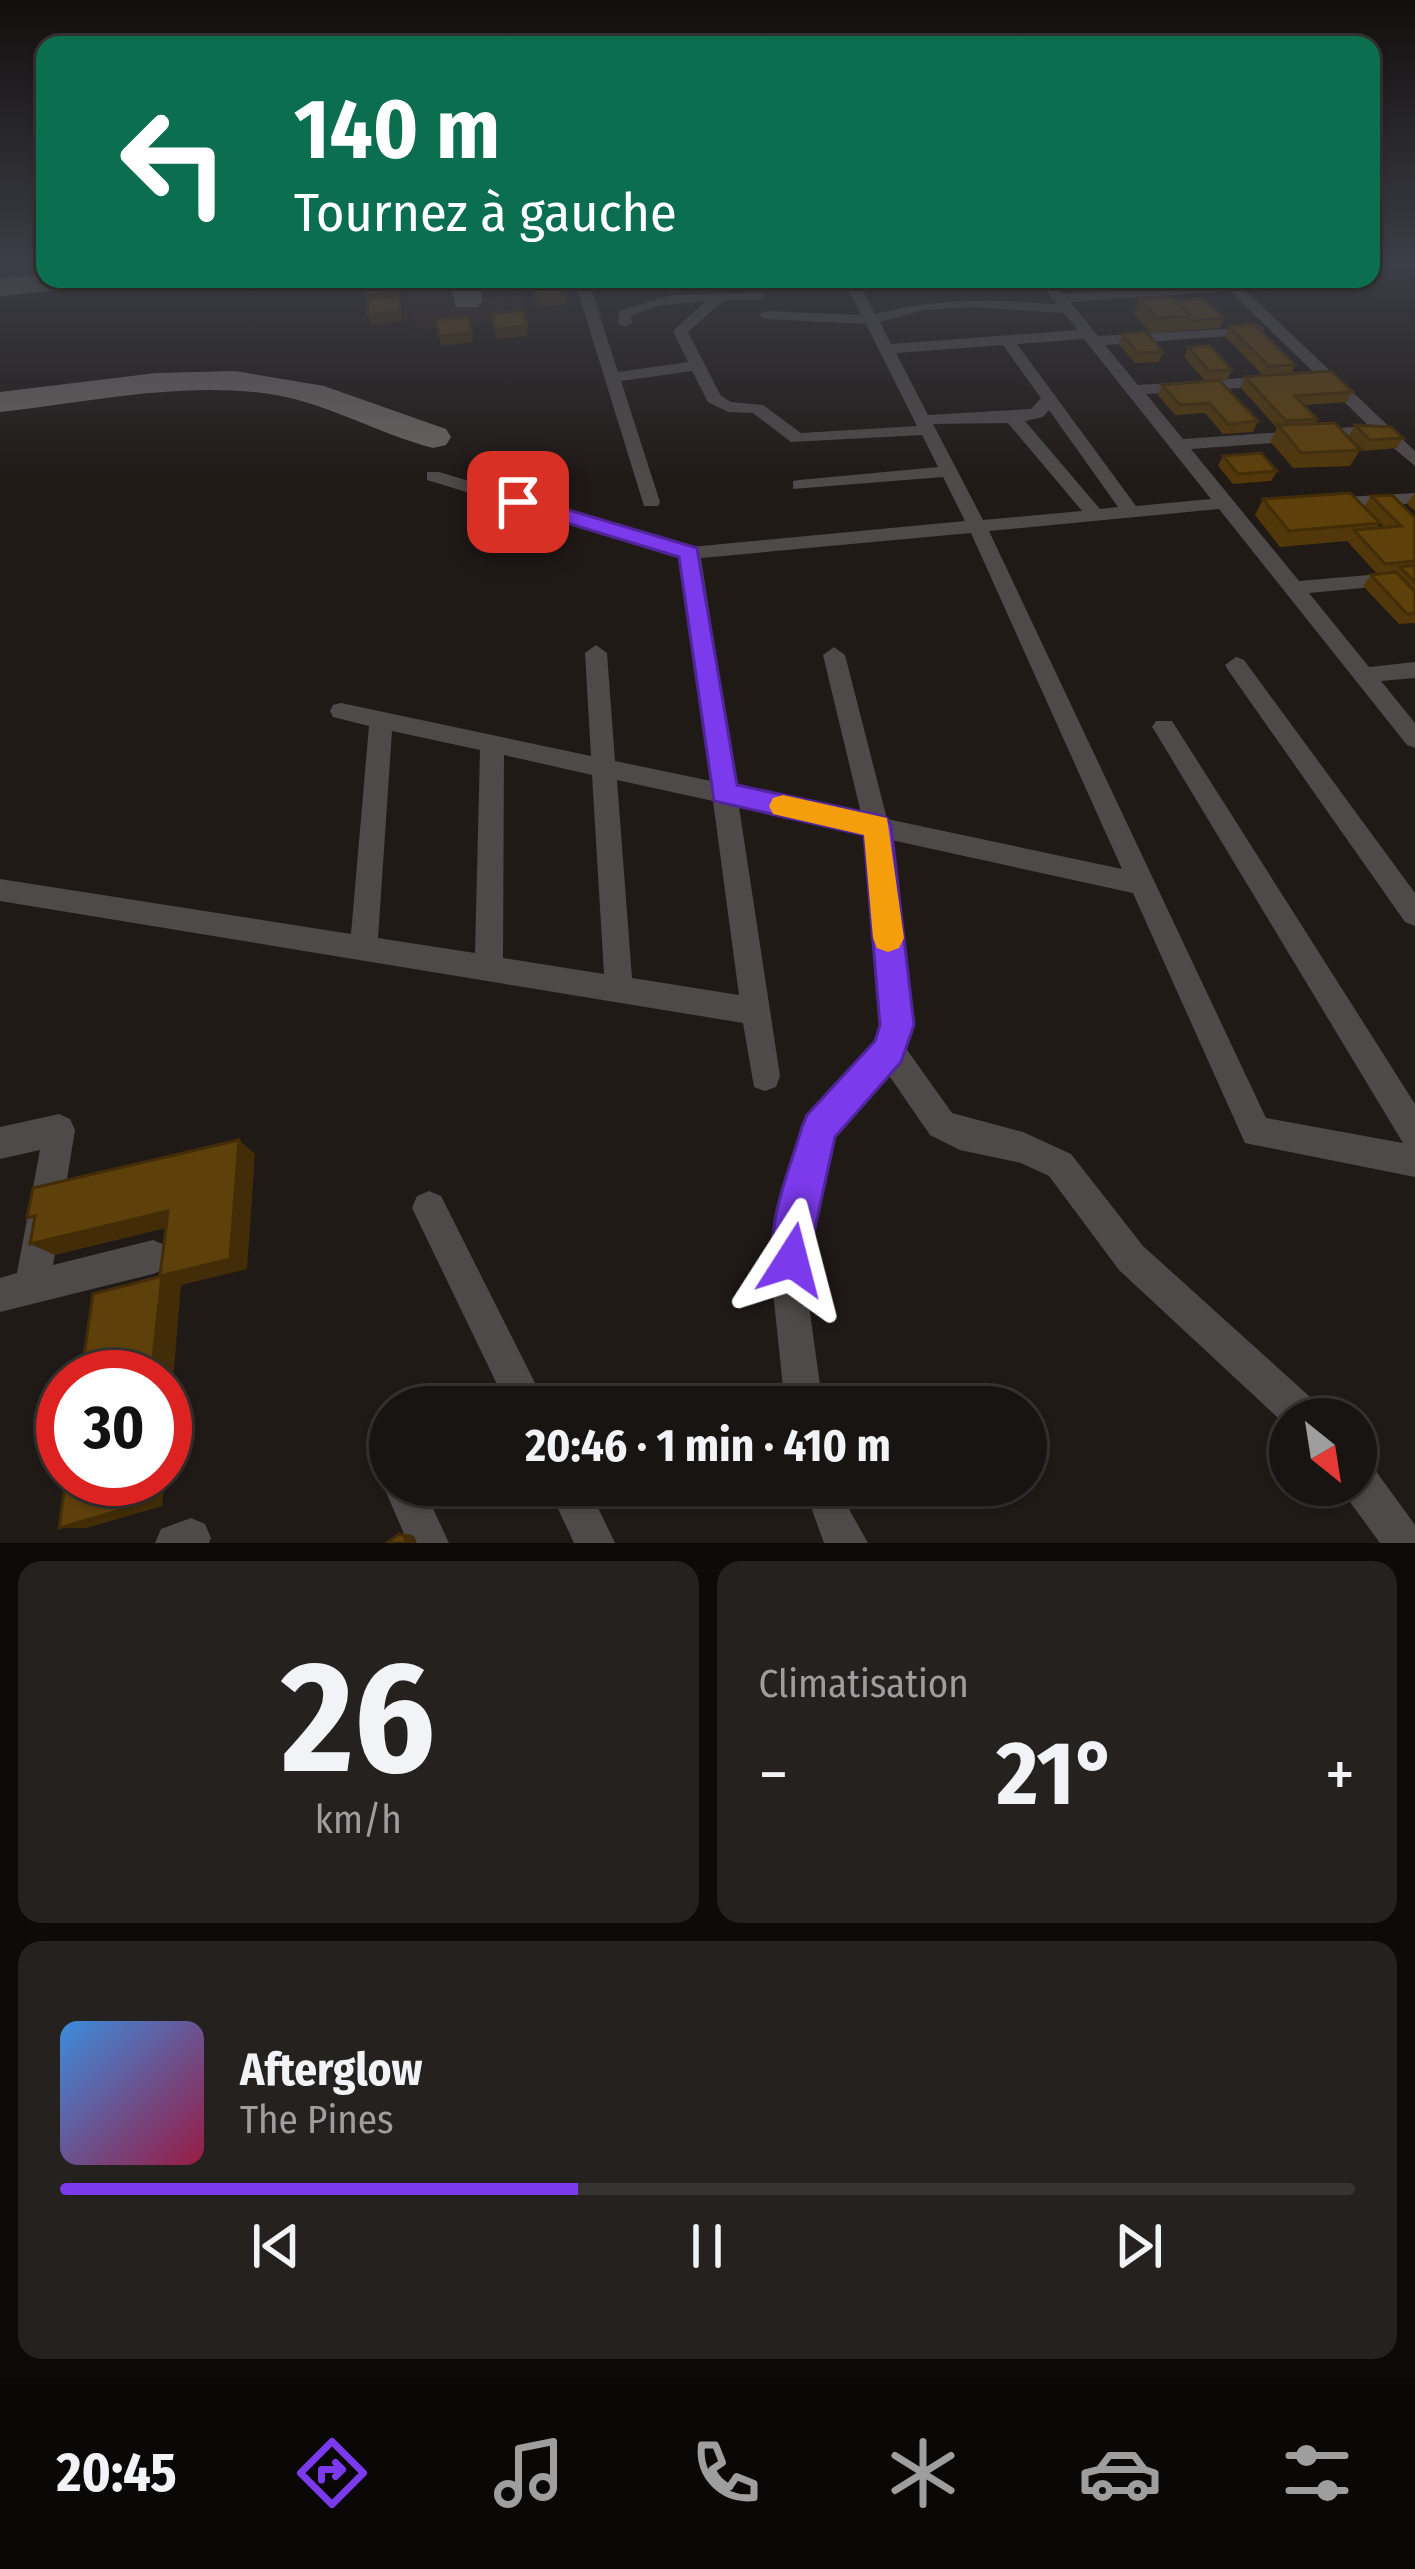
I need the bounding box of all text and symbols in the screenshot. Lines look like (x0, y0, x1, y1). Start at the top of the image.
text: 140 m (294, 79, 500, 180)
icon: left (96, 84, 252, 240)
text: Tournez à gauche (294, 181, 677, 245)
pin (467, 451, 569, 553)
icon: arrive (485, 469, 551, 535)
position arrow (729, 1197, 855, 1323)
speed limit sign: 30 (36, 1350, 192, 1506)
north arrow (1269, 1398, 1377, 1506)
map controls (1269, 1398, 1377, 1506)
text: 20:46 · 1 min · 410 m (525, 1419, 891, 1473)
text: 26 (281, 1625, 435, 1812)
text: Climatisation (759, 1661, 969, 1707)
text: 21° (996, 1720, 1117, 1828)
text: − (759, 1735, 788, 1814)
text: + (1325, 1735, 1355, 1814)
text: km/h (315, 1797, 402, 1843)
text: Afterglow (240, 2043, 422, 2097)
text: The Pines (240, 2097, 394, 2143)
icon: previous (243, 2213, 309, 2279)
icon: pause (674, 2213, 740, 2279)
icon: next (1106, 2213, 1172, 2279)
icon: directions (290, 2431, 374, 2515)
icon: music (487, 2431, 571, 2515)
icon: phone (684, 2431, 768, 2515)
icon: climate (881, 2431, 965, 2515)
icon: car (1078, 2431, 1162, 2515)
icon: filters (1275, 2431, 1359, 2515)
text: 20:45 (56, 2441, 177, 2505)

